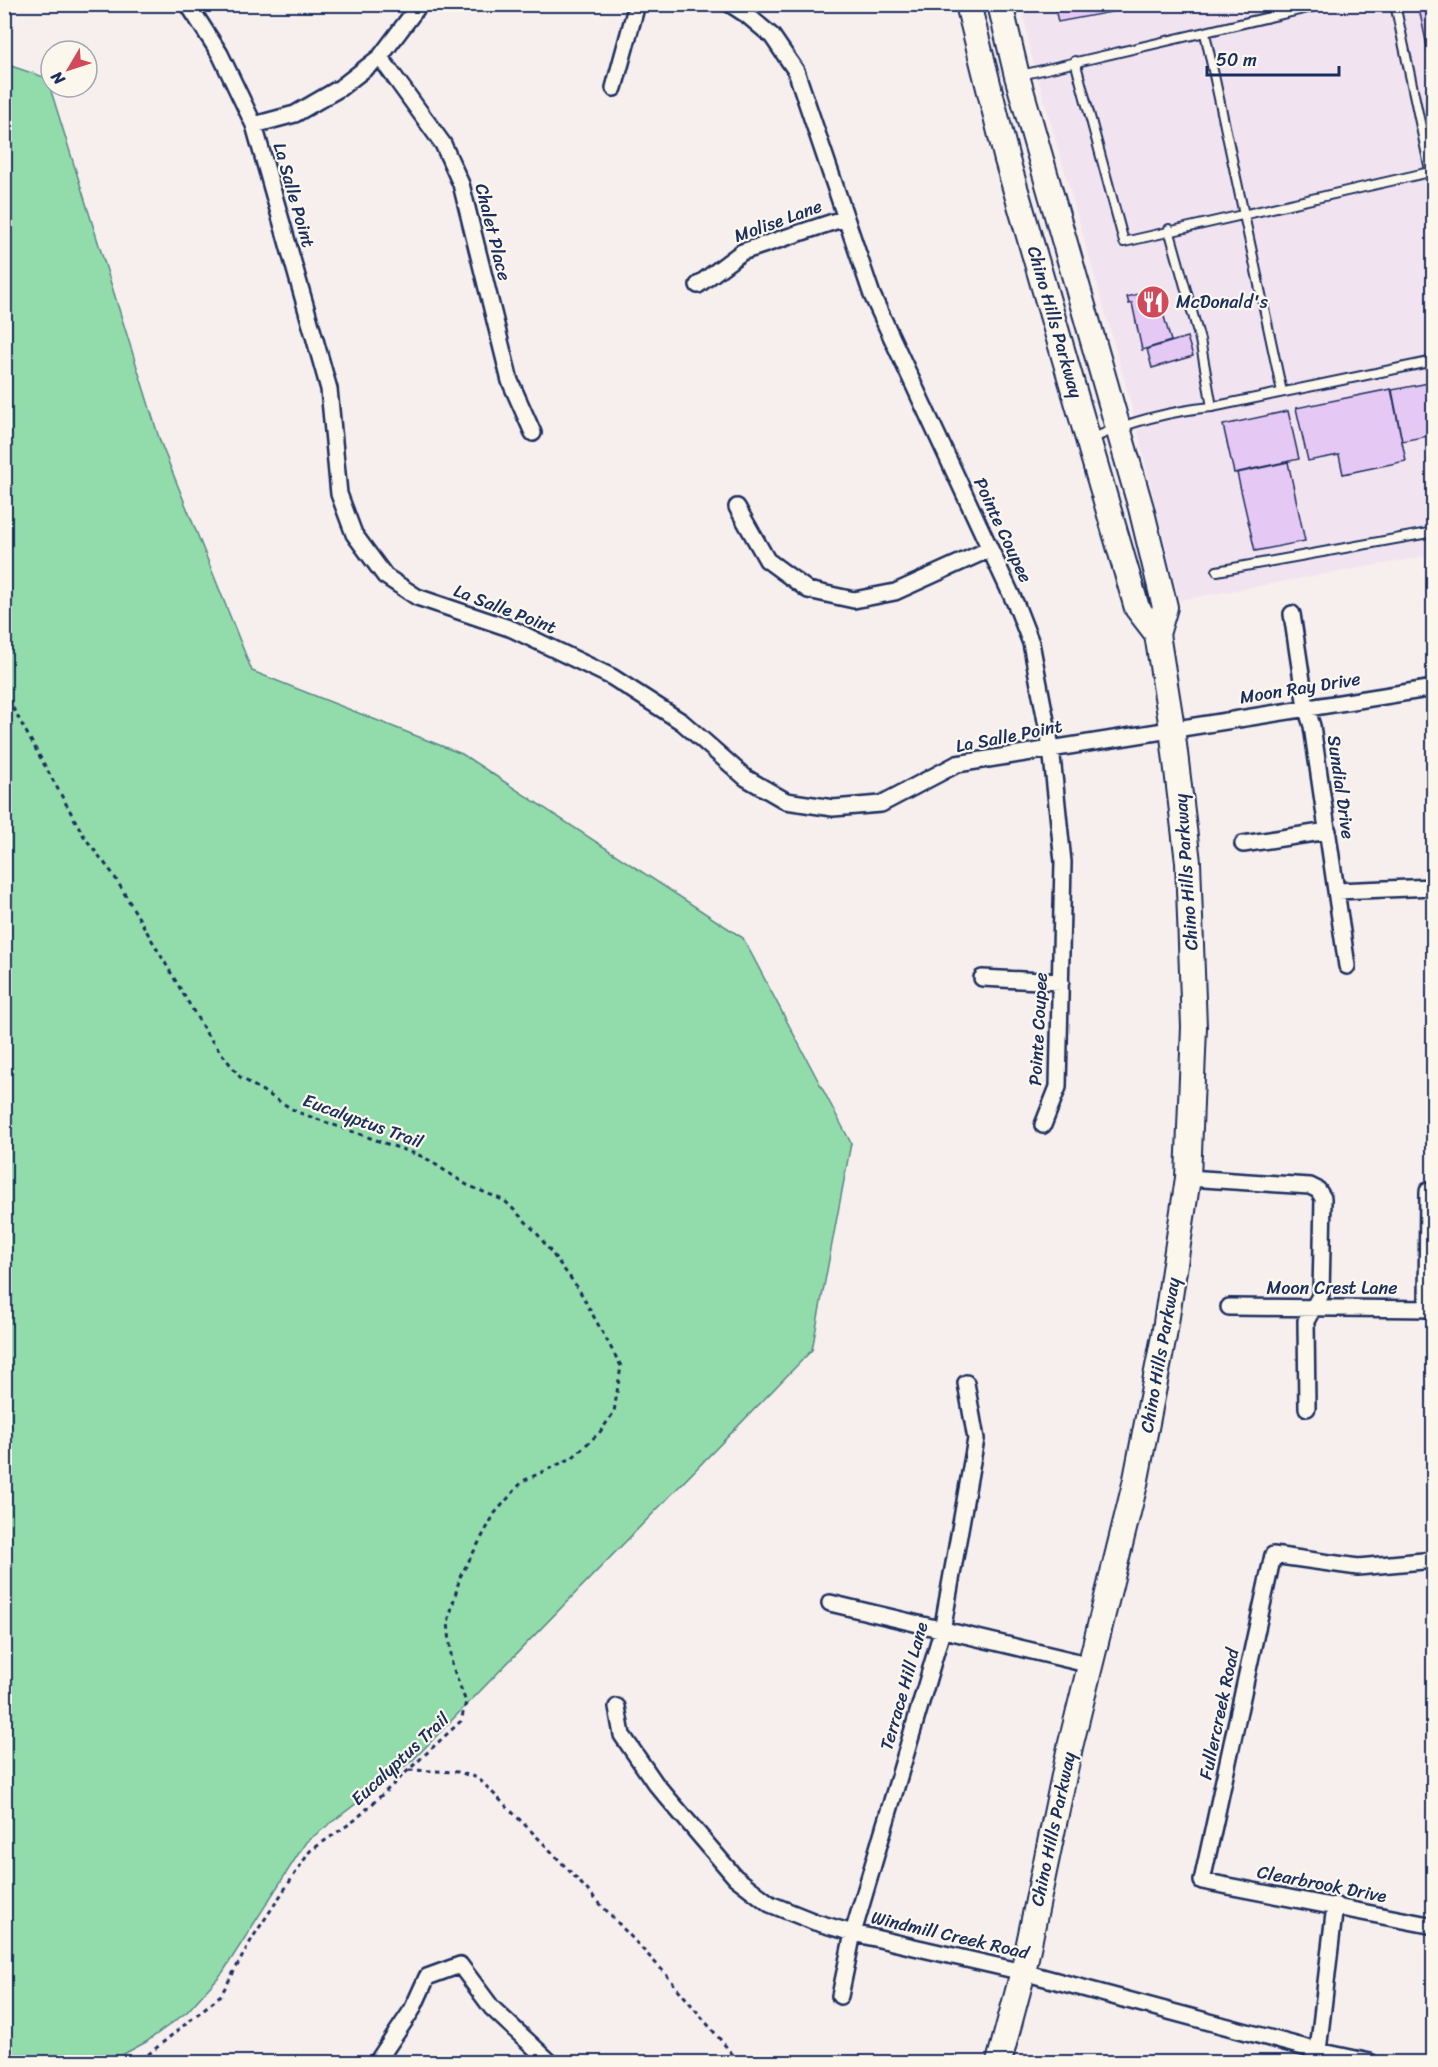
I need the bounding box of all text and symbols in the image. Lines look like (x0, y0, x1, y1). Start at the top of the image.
north arrow (39, 39, 99, 99)
scale bar (1207, 39, 1339, 77)
text: 50 m (1216, 44, 1257, 76)
text: N (42, 64, 73, 92)
street label: La Salle Point (264, 139, 324, 251)
street label: Chalet Place (465, 180, 521, 284)
street label: Molise Lane (729, 190, 827, 252)
street label: Chino Hills Parkway (1018, 242, 1092, 403)
restaurant icon: McDonald's (1135, 284, 1171, 320)
place label: McDonald's (1176, 286, 1269, 318)
street label: Pointe Coupee (965, 472, 1041, 588)
street label: La Salle Point (449, 575, 561, 643)
street label: Moon Ray Drive (1237, 663, 1363, 713)
street label: La Salle Point (953, 710, 1065, 762)
street label: Sundial Drive (1318, 733, 1364, 841)
street label: Chino Hills Parkway (1165, 792, 1207, 951)
street label: Pointe Coupee (1019, 972, 1057, 1086)
street label: Eucalyptus Trail (298, 1084, 428, 1158)
street label: Moon Crest Lane (1267, 1272, 1397, 1304)
street label: Chino Hills Parkway (1131, 1274, 1190, 1435)
street label: Terrace Hill Lane (870, 1618, 938, 1754)
street label: Fullercreek Road (1189, 1644, 1249, 1783)
street label: Eucalyptus Trail (343, 1704, 458, 1814)
street label: Chino Hills Parkway (1021, 1748, 1085, 1909)
street label: Clearbrook Drive (1254, 1856, 1390, 1912)
street label: Windmill Creek Road (868, 1901, 1034, 1969)

